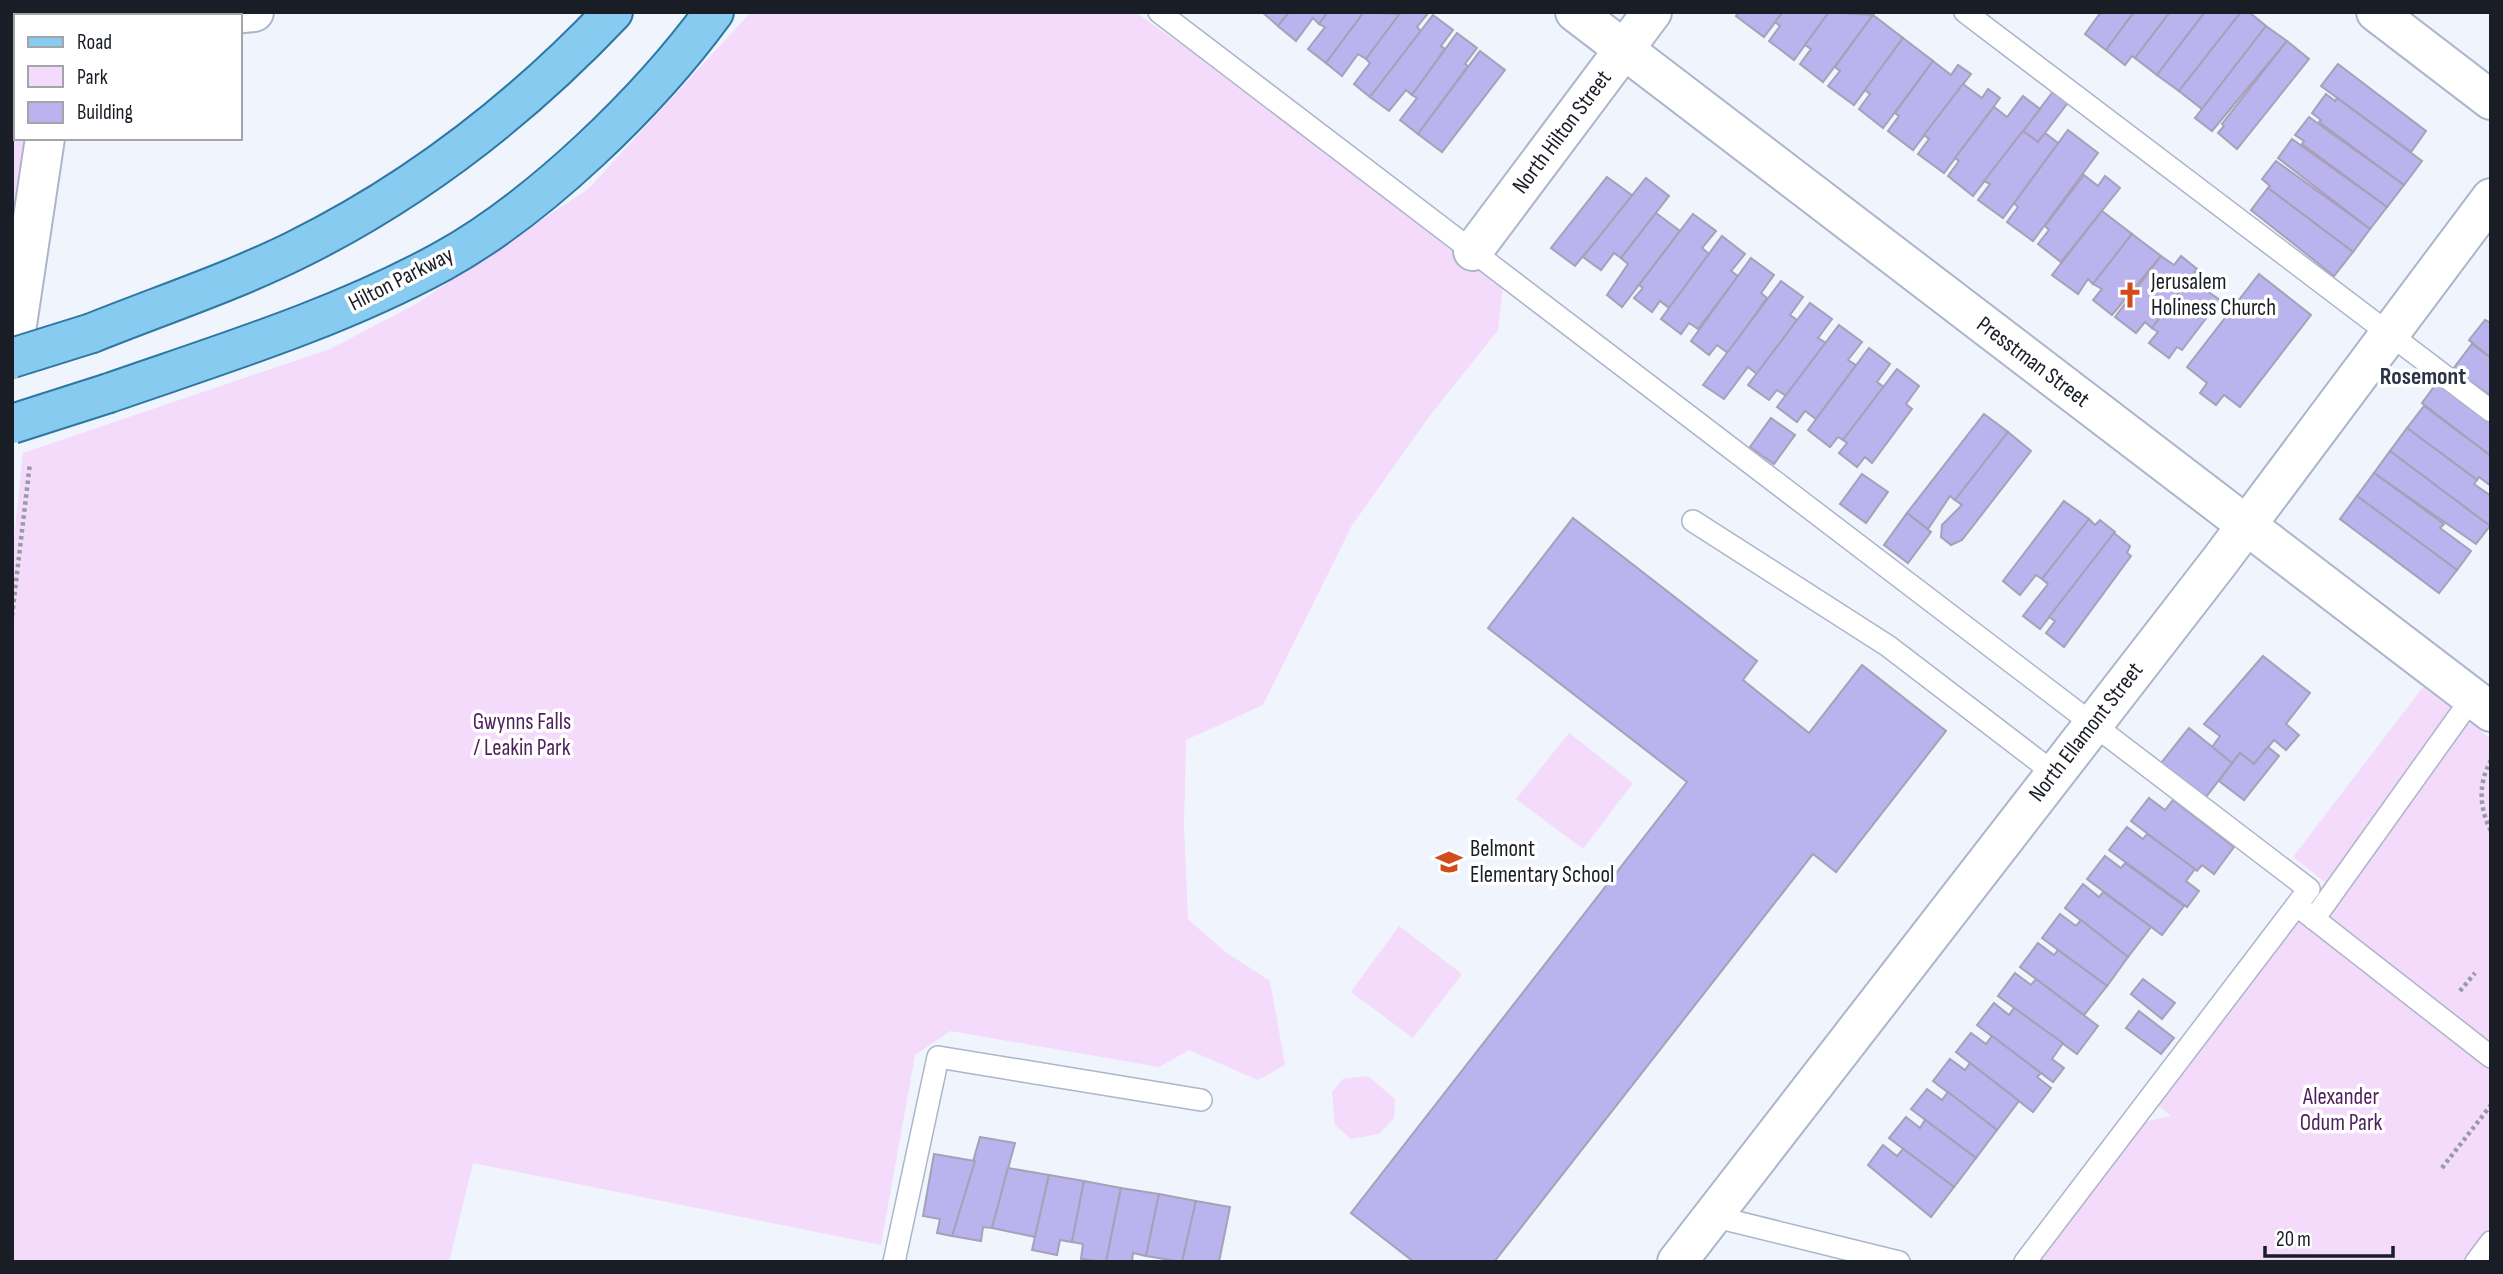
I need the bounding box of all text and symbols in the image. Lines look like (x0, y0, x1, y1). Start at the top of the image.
legend (14, 14, 242, 140)
text: Road (77, 30, 112, 55)
text: Park (77, 65, 108, 90)
street label: North Hilton Street (1506, 65, 1618, 199)
text: Building (77, 100, 133, 125)
street label: Hilton Parkway (344, 241, 458, 317)
place label: Jerusalem Holiness Church (2150, 268, 2276, 322)
church icon: Jerusalem Holiness Church (2115, 280, 2145, 310)
street label: Presstman Street (1971, 310, 2095, 414)
district label: Rosemont (2380, 362, 2466, 391)
street label: North Ellamont Street (2023, 657, 2149, 807)
park label: Gwynns Falls / Leakin Park (473, 708, 571, 762)
place label: Belmont Elementary School (1470, 835, 1614, 889)
school or university icon: Belmont Elementary School (1434, 847, 1464, 877)
park label: Alexander Odum Park (2300, 1083, 2383, 1137)
scale bar (2265, 1214, 2393, 1258)
text: 20 m (2276, 1227, 2311, 1252)

